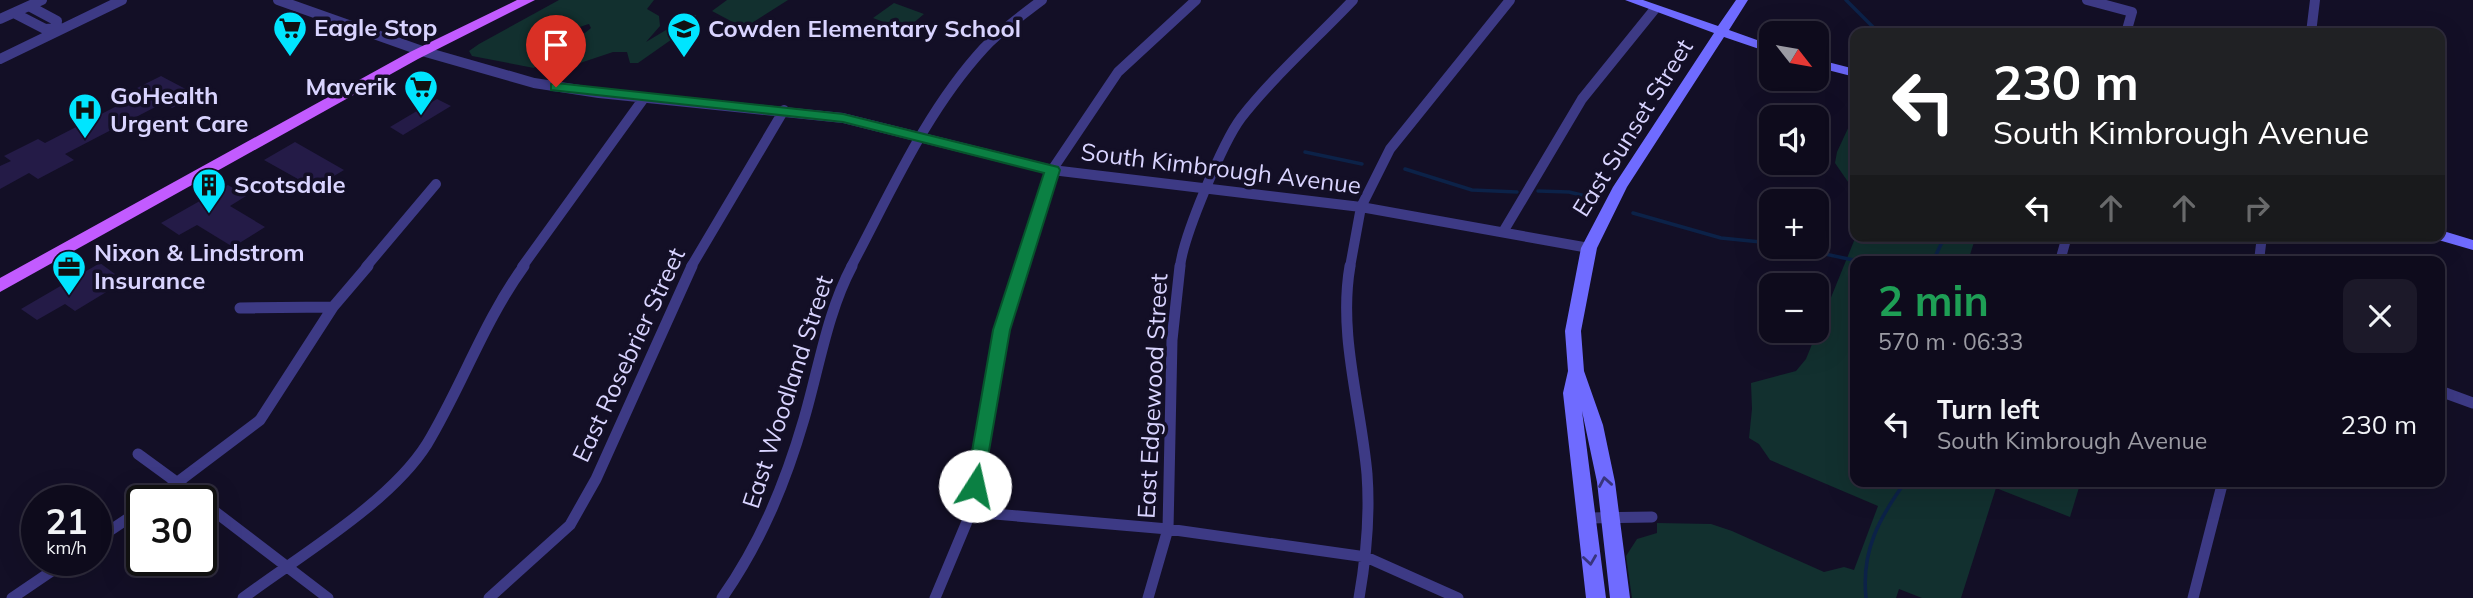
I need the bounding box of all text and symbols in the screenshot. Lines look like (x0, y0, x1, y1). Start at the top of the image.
supermarket icon: Eagle Stop (271, 9, 309, 58)
school or university icon: Cowden Elementary School (665, 10, 703, 59)
place label: Eagle Stop (314, 12, 437, 42)
place label: Cowden Elementary School (708, 13, 1021, 43)
pin (526, 15, 586, 87)
north arrow (1759, 21, 1829, 91)
map controls (1759, 21, 1829, 343)
icon: arrive (537, 26, 575, 64)
street label: East Sunset Street (1565, 33, 1699, 222)
text: 230 m (1993, 51, 2139, 112)
icon: left (1878, 56, 1969, 147)
supermarket icon: Maverik (402, 68, 440, 117)
place label: Maverik (305, 71, 397, 101)
place label: GoHealth Urgent Care (110, 80, 249, 138)
hospital icon: GoHealth Urgent Care (66, 91, 104, 140)
button: sound (1759, 105, 1829, 175)
text: South Kimbrough Avenue (1993, 112, 2369, 152)
street label: South Kimbrough Avenue (1079, 136, 1363, 200)
building icon: Scotsdale (190, 166, 228, 215)
place label: Scotsdale (234, 169, 346, 199)
button: + (1759, 189, 1829, 259)
icon: left (2019, 189, 2057, 227)
icon: ahead (2092, 189, 2130, 227)
icon: ahead (2165, 189, 2203, 227)
icon: right (2238, 189, 2276, 227)
place label: Nixon & Lindstrom Insurance (94, 237, 305, 295)
street label: East Rosebrier Street (565, 243, 691, 467)
office icon: Nixon & Lindstrom Insurance (50, 248, 88, 297)
street label: East Woodland Street (735, 271, 839, 512)
street label: East Edgewood Street (1131, 272, 1173, 519)
button: − (1759, 273, 1829, 343)
text: 2 min (1878, 274, 1989, 327)
button: close (2343, 279, 2417, 353)
text: 570 m · 06:33 (1878, 327, 2023, 356)
text: Turn left (1937, 393, 2039, 426)
icon: left (1878, 405, 1916, 443)
text: 230 m (2341, 408, 2417, 441)
text: South Kimbrough Avenue (1937, 426, 2207, 455)
position arrow (938, 449, 1012, 523)
one-way arrow (1598, 476, 1613, 488)
speed limit sign: 30 (126, 485, 217, 576)
text: 21 (45, 499, 88, 543)
text: km/h (46, 536, 87, 559)
one-way arrow (1583, 554, 1598, 566)

